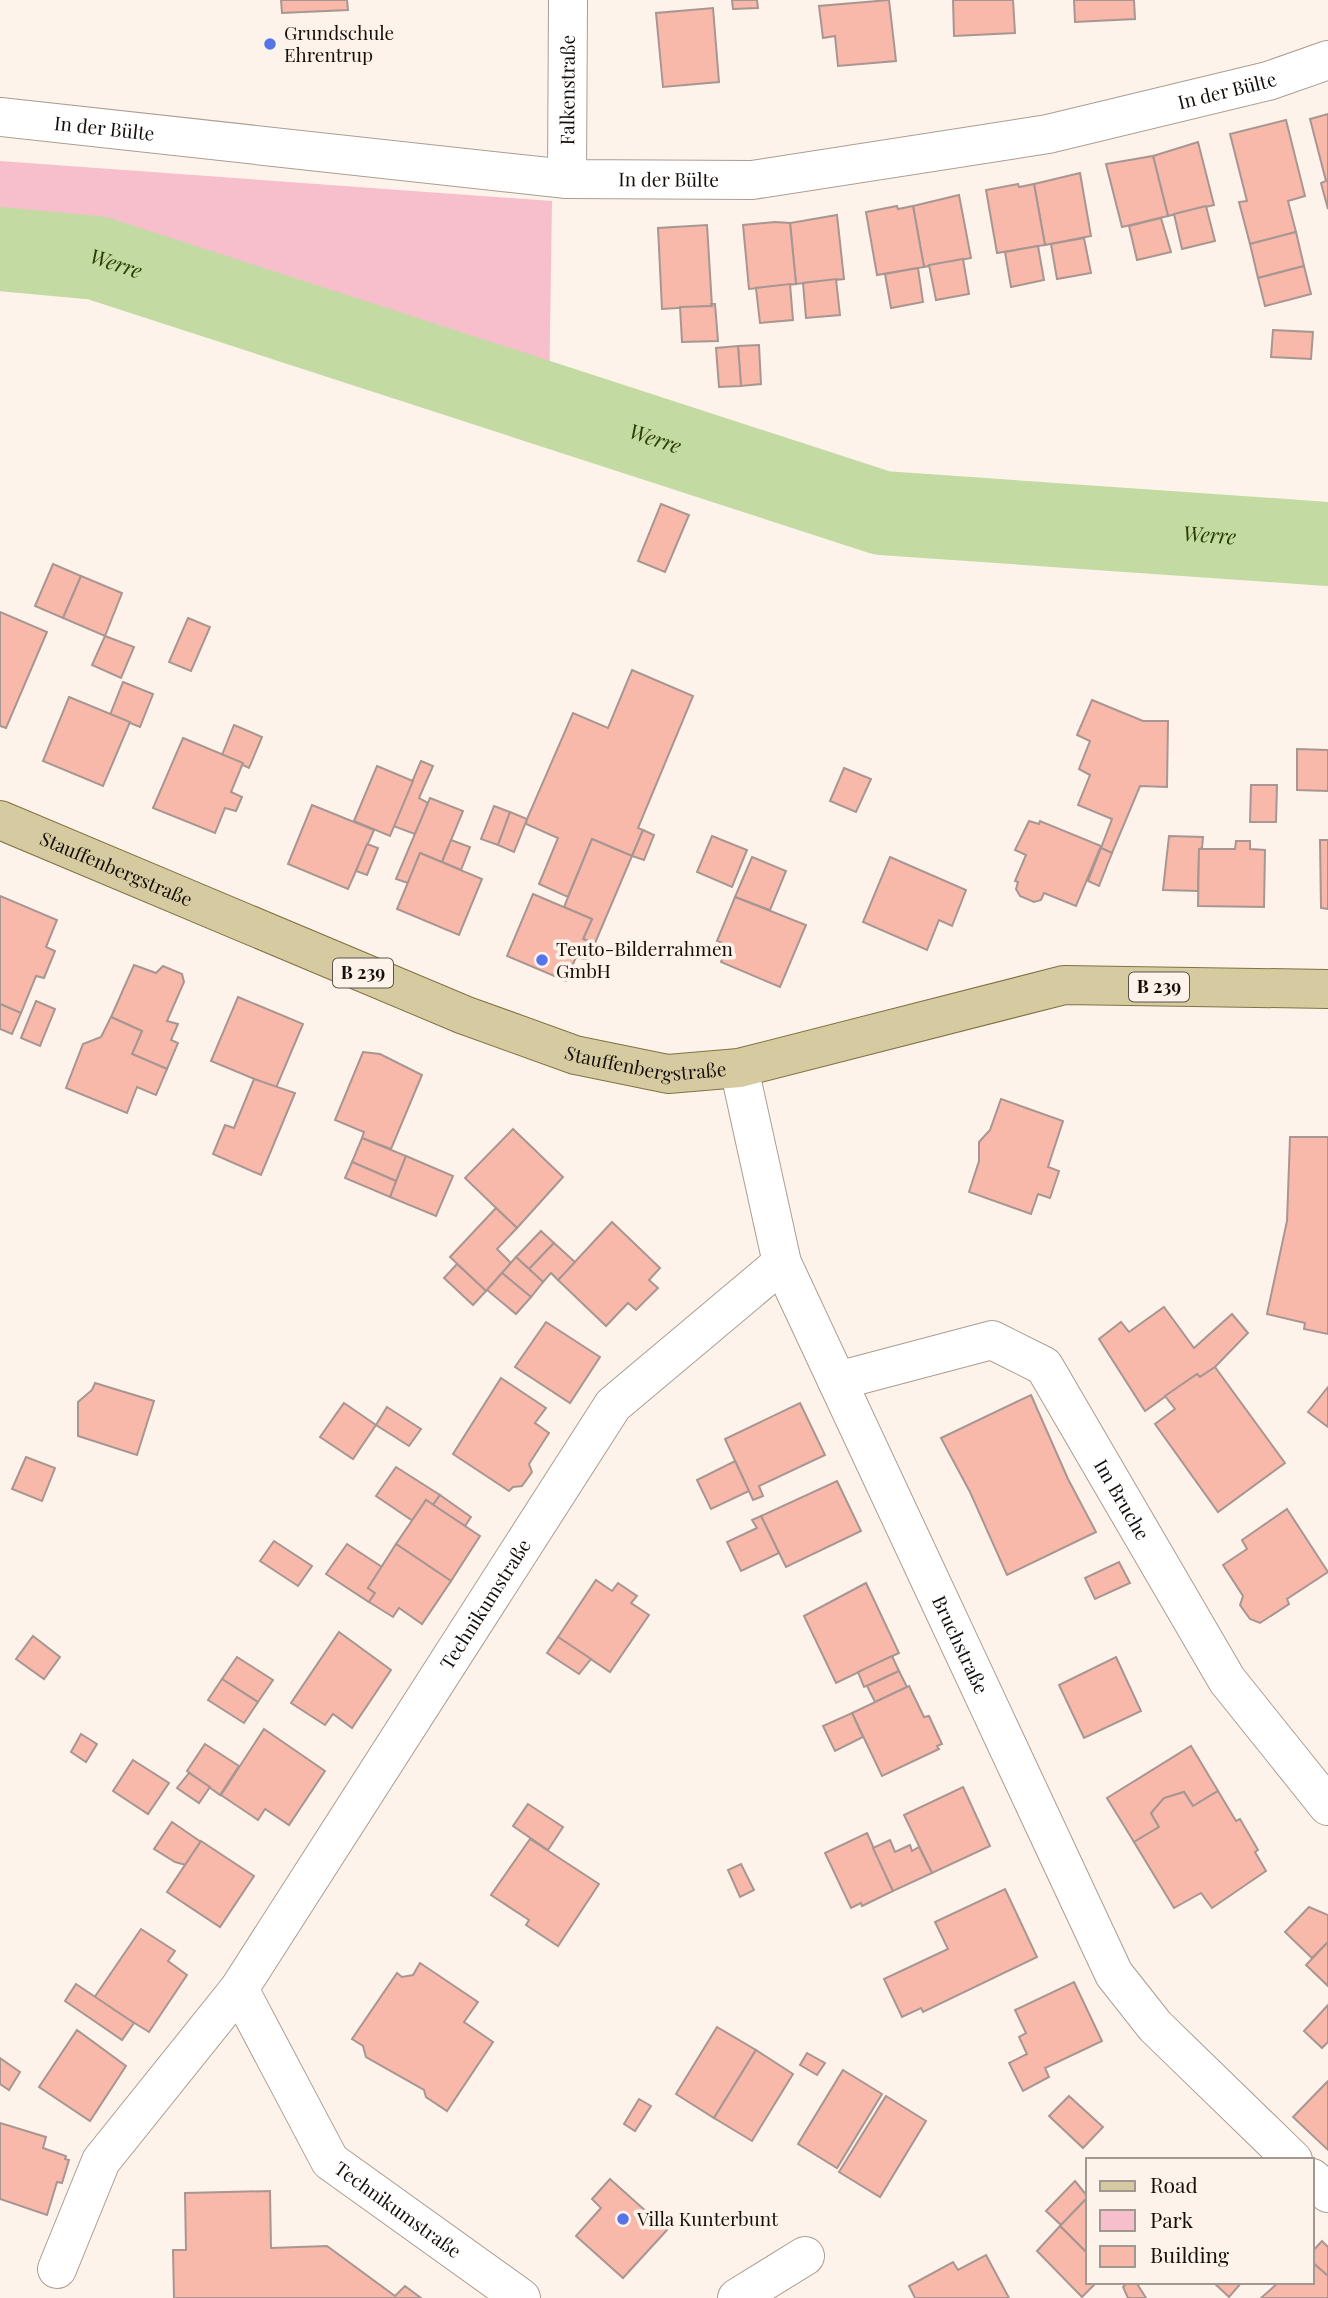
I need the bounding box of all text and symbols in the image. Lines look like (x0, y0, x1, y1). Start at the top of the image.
place label: Grundschule Ehrentrup (284, 19, 394, 67)
street label: Falkenstraße (553, 35, 580, 145)
marker: Grundschule Ehrentrup (262, 36, 278, 52)
street label: In der Bülte (1175, 65, 1280, 114)
street label: In der Bülte (53, 109, 156, 146)
street label: In der Bülte (618, 165, 719, 192)
water label: Werre (87, 241, 146, 284)
water label: Werre (626, 416, 685, 459)
water label: Werre (1182, 518, 1237, 550)
street label: Stauffenbergstraße (36, 824, 197, 911)
place label: Teuto-Bilderrahmen GmbH (556, 935, 733, 983)
marker: Teuto-Bilderrahmen GmbH (534, 952, 550, 968)
road number: B 239 (333, 958, 393, 988)
road number: B 239 (1129, 972, 1189, 1002)
street label: Stauffenbergstraße (562, 1038, 727, 1087)
street label: Im Bruche (1089, 1454, 1156, 1544)
street label: Technikumstraße (433, 1533, 536, 1674)
street label: Bruchstraße (927, 1591, 995, 1698)
street label: Technikumstraße (330, 2154, 467, 2263)
legend (1086, 2158, 1314, 2284)
text: Road (1150, 2170, 1198, 2198)
place label: Villa Kunterbunt (636, 2205, 778, 2231)
text: Park (1150, 2205, 1194, 2233)
marker: Villa Kunterbunt (615, 2211, 631, 2227)
text: Building (1150, 2240, 1229, 2268)

